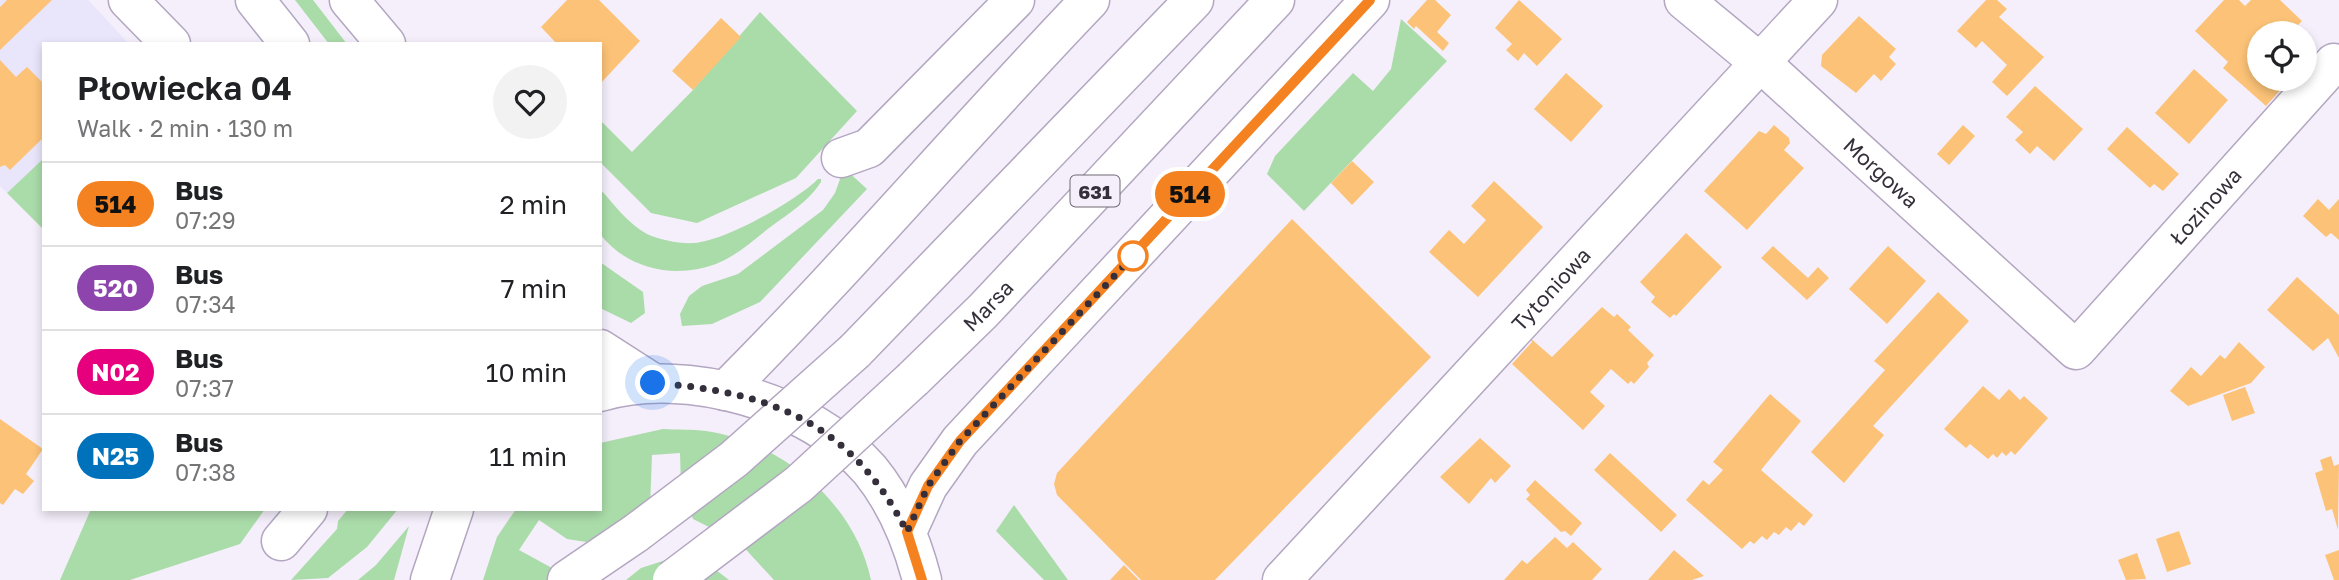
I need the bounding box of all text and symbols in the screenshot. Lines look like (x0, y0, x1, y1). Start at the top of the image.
map controls (2247, 21, 2317, 91)
button: locate (2247, 21, 2317, 91)
button: heart (493, 65, 567, 139)
text: Płowiecka 04 (77, 68, 292, 107)
text: Walk · 2 min · 130 m (77, 114, 293, 142)
street label: Morgowa (1838, 132, 1924, 213)
street label: Łozinowa (2164, 162, 2247, 250)
line badge: 514 (1150, 171, 1230, 217)
text: Bus (175, 175, 223, 206)
road number: 631 (1070, 176, 1120, 206)
text: 514 (1169, 179, 1211, 208)
text: 514 (95, 189, 137, 218)
text: 2 min (499, 189, 567, 220)
text: 07:29 (175, 206, 236, 234)
unlabelled marker (1118, 241, 1148, 271)
street label: Tytoniowa (1506, 242, 1596, 336)
text: Bus (175, 259, 223, 290)
text: 520 (93, 273, 138, 302)
text: 7 min (501, 273, 567, 304)
street label: Marsa (957, 274, 1018, 336)
text: 07:34 (175, 290, 236, 318)
text: Bus (175, 343, 223, 374)
text: N02 (91, 357, 140, 386)
text: 10 min (486, 357, 567, 388)
your location (635, 365, 670, 400)
text: 07:37 (175, 374, 234, 402)
text: Bus (175, 427, 223, 458)
text: N25 (92, 441, 139, 470)
text: 11 min (489, 441, 567, 472)
text: 07:38 (175, 458, 236, 486)

